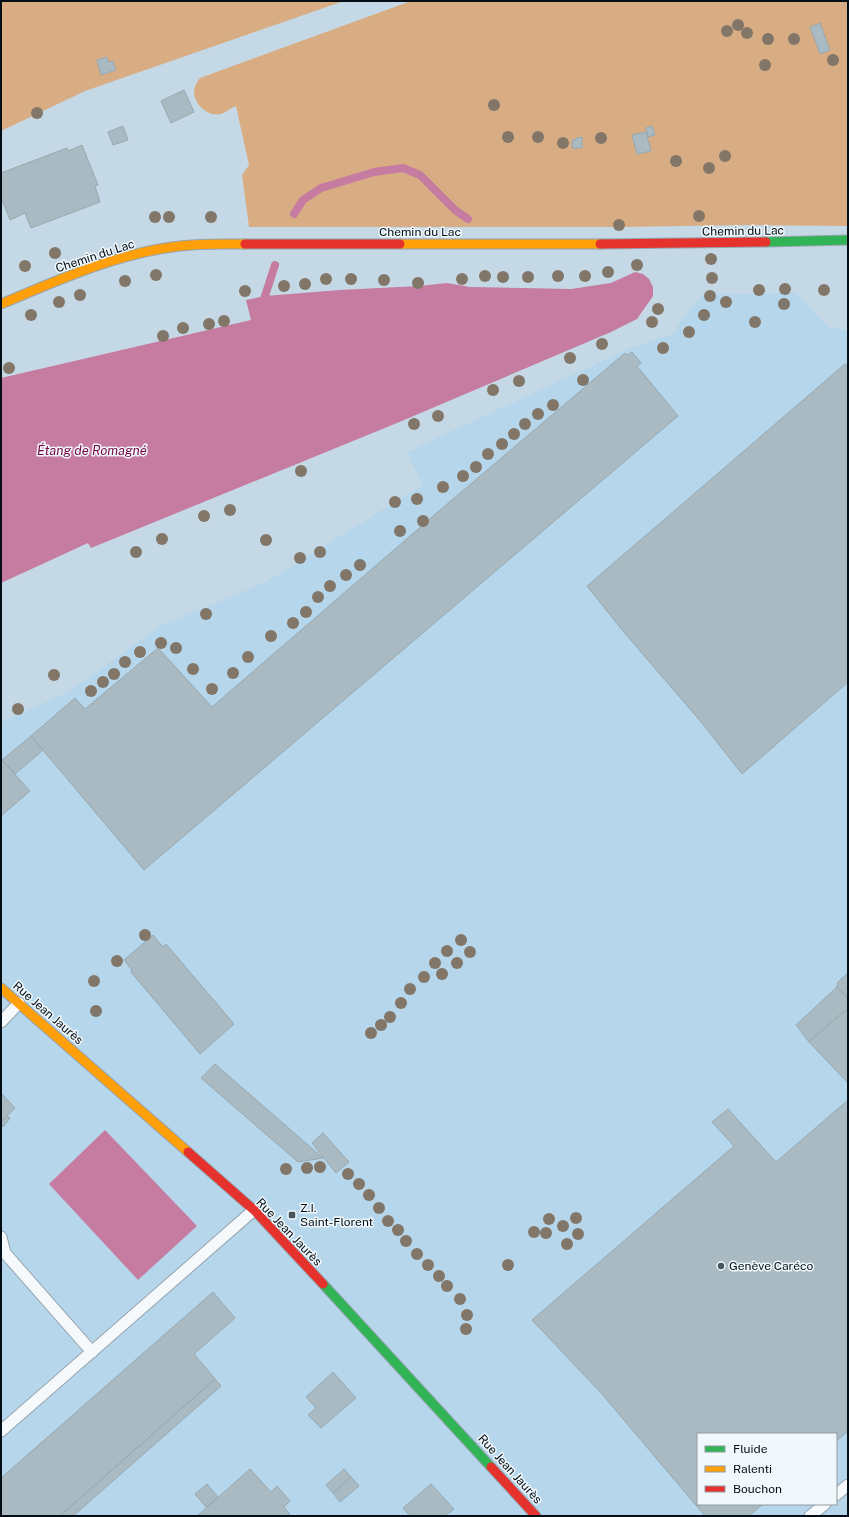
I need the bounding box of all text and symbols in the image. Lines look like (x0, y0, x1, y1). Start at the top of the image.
street label: Chemin du Lac (702, 223, 784, 239)
street label: Chemin du Lac (379, 225, 461, 239)
street label: Chemin du Lac (54, 237, 136, 275)
water label: Étang de Romagné (37, 442, 147, 458)
street label: Rue Jean Jaurès (10, 979, 86, 1047)
street label: Rue Jean Jaurès (253, 1195, 325, 1269)
place label: Z.I. Saint-Florent (300, 1201, 374, 1229)
marker: Z.I. Saint-Florent (287, 1210, 297, 1220)
place label: Genève Caréco (729, 1259, 813, 1273)
marker: Genève Caréco (716, 1261, 726, 1271)
street label: Rue Jean Jaurès (475, 1432, 545, 1506)
legend (697, 1433, 837, 1505)
text: Fluide (733, 1442, 768, 1456)
text: Ralenti (733, 1462, 772, 1476)
text: Bouchon (733, 1482, 782, 1496)

